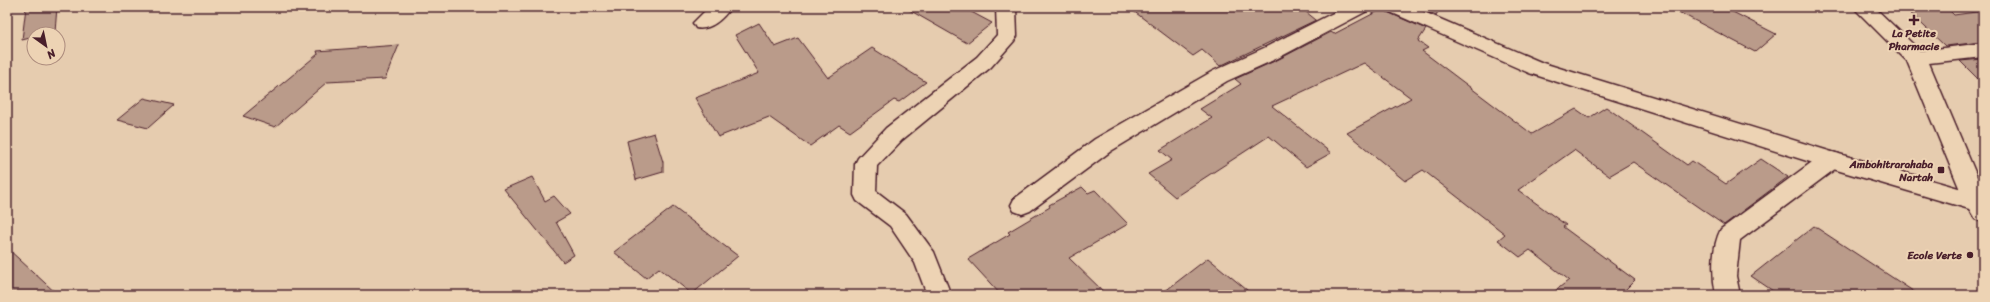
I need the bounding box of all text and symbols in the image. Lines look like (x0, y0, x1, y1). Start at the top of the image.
marker: La Petite Pharmacie (1909, 15, 1919, 25)
place label: La Petite Pharmacie (1889, 24, 1940, 56)
north arrow (26, 26, 66, 66)
text: N (42, 43, 60, 64)
place label: Ambohitrarahaba Nartah (1849, 155, 1933, 187)
marker: Ambohitrarahaba Nartah (1936, 165, 1946, 175)
place label: Ecole Verte (1907, 246, 1962, 265)
marker: Ecole Verte (1965, 250, 1975, 260)

